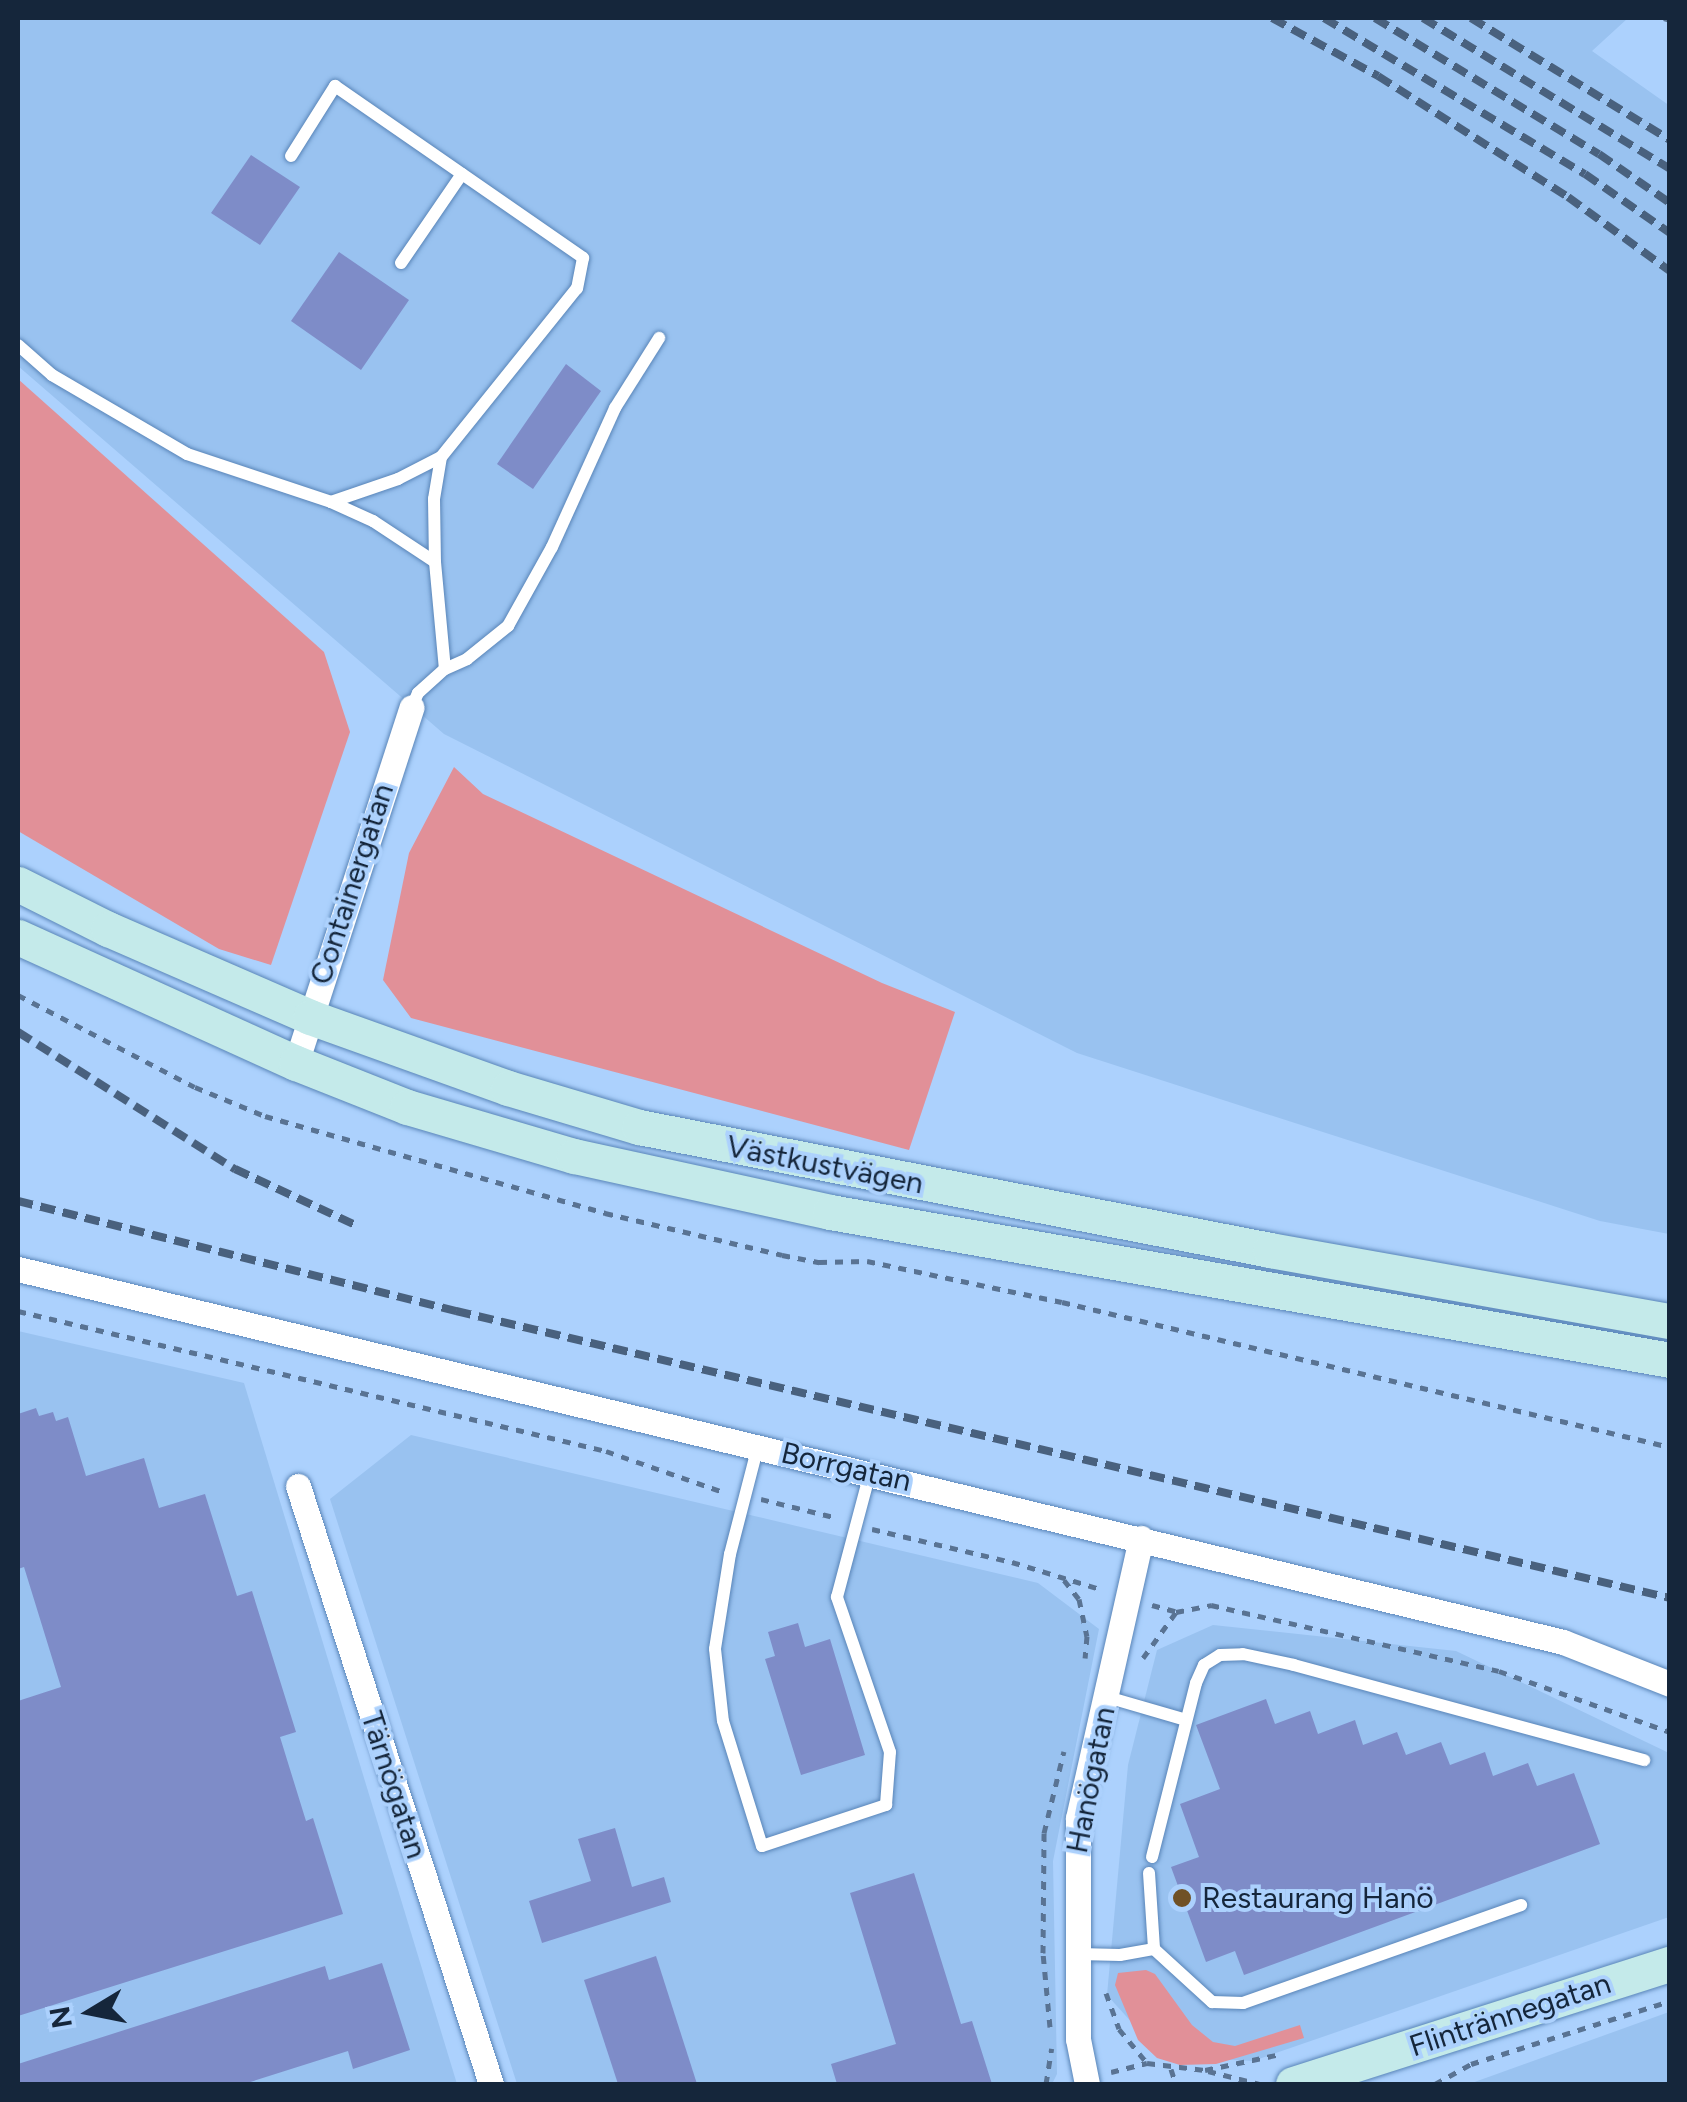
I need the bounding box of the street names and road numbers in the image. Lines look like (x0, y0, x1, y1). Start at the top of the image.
street label: Containergatan (303, 779, 401, 989)
street label: Västkustvägen (724, 1128, 926, 1202)
street label: Borrgatan (778, 1435, 914, 1499)
street label: Hanögatan (1059, 1704, 1123, 1856)
street label: Tärnögatan (353, 1707, 435, 1863)
street label: Flintrännegatan (1405, 1966, 1615, 2064)

